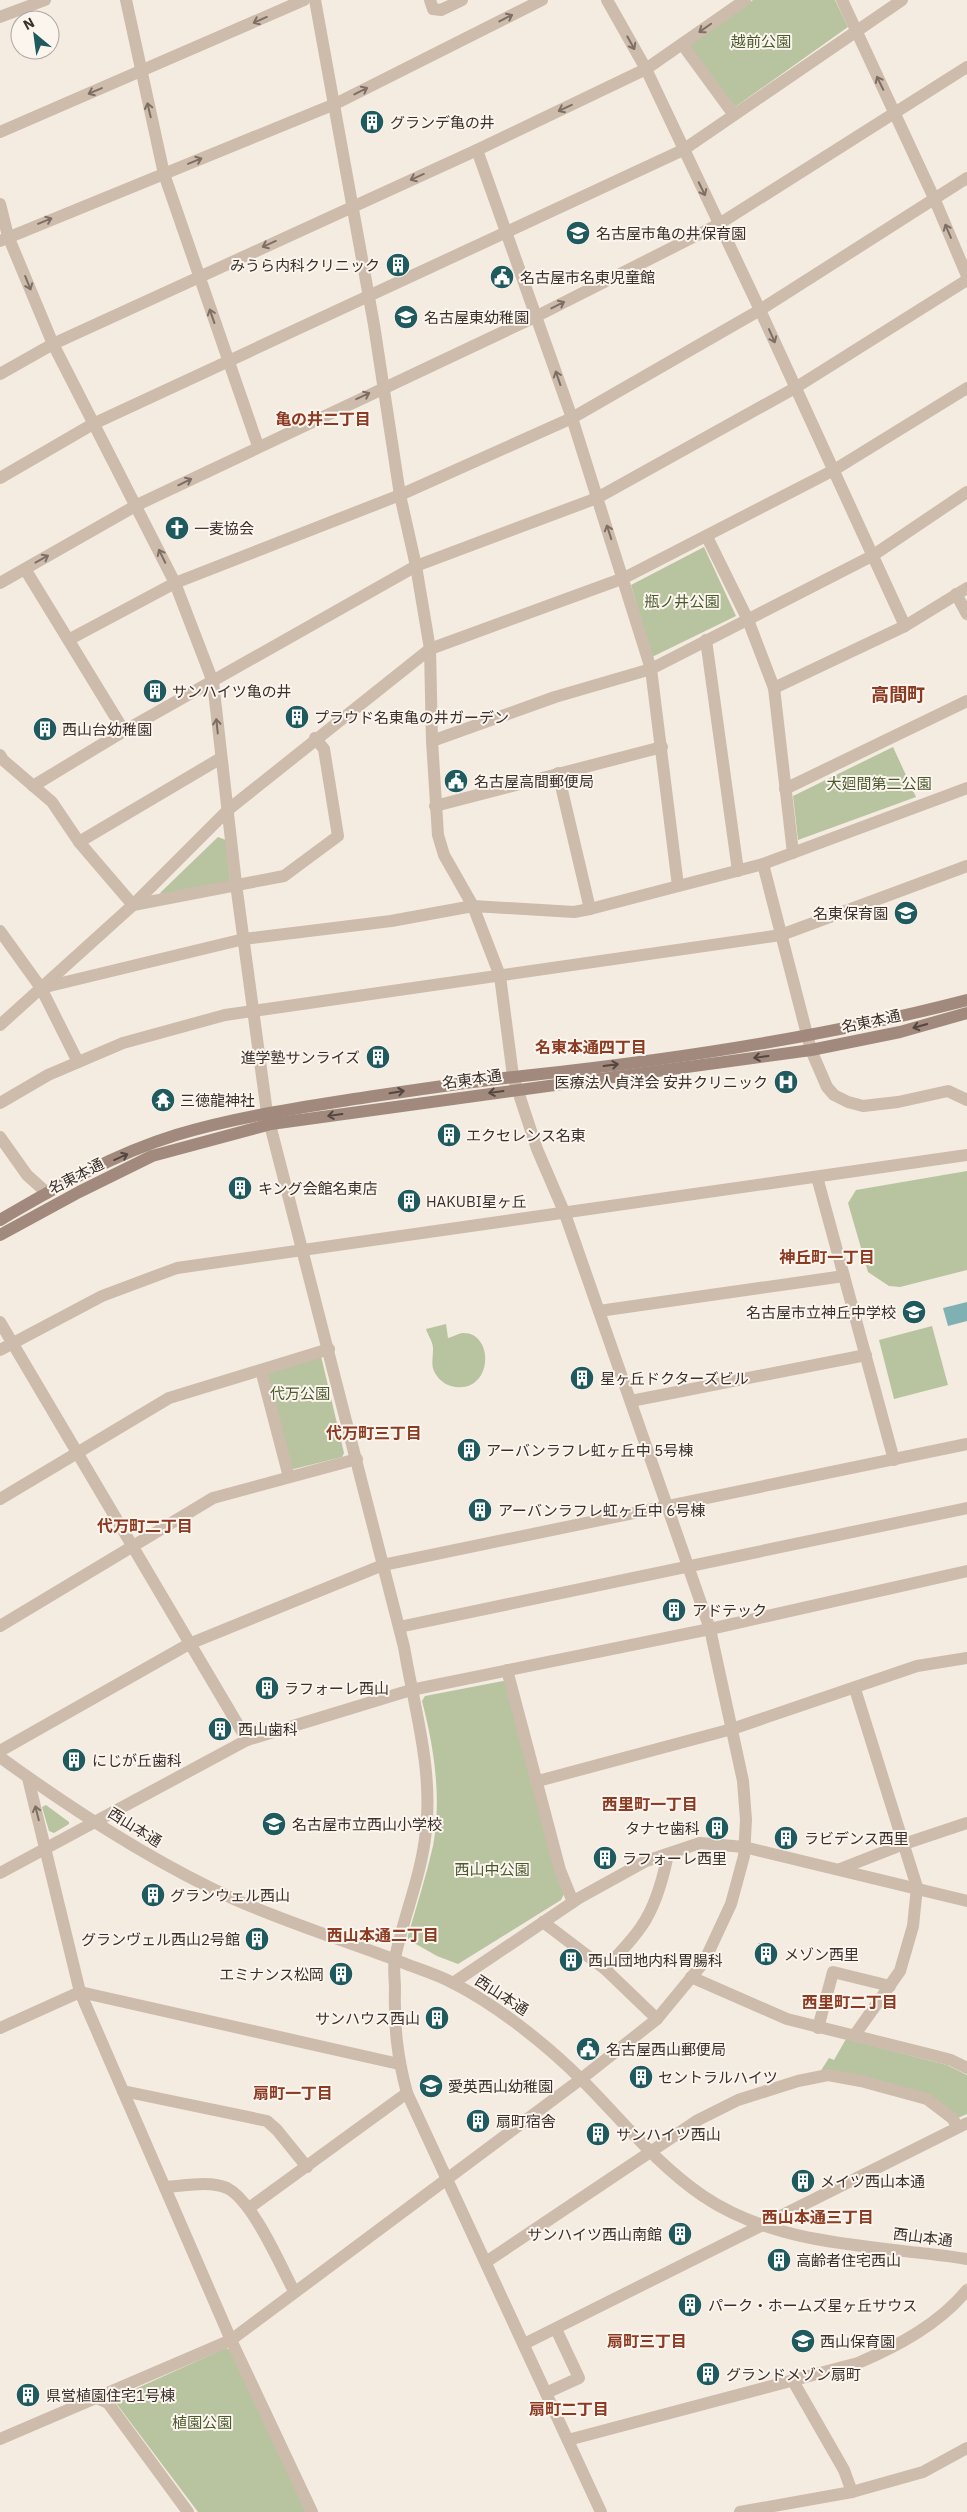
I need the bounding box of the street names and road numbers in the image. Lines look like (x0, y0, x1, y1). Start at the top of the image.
street label: 名東本通 (840, 1005, 902, 1037)
street label: 名東本通 (441, 1065, 503, 1093)
street label: 名東本通 (45, 1154, 107, 1198)
street label: 西山本通 (105, 1803, 165, 1851)
street label: 西山本通 (472, 1971, 532, 2019)
street label: 西山本通 (892, 2224, 954, 2250)

